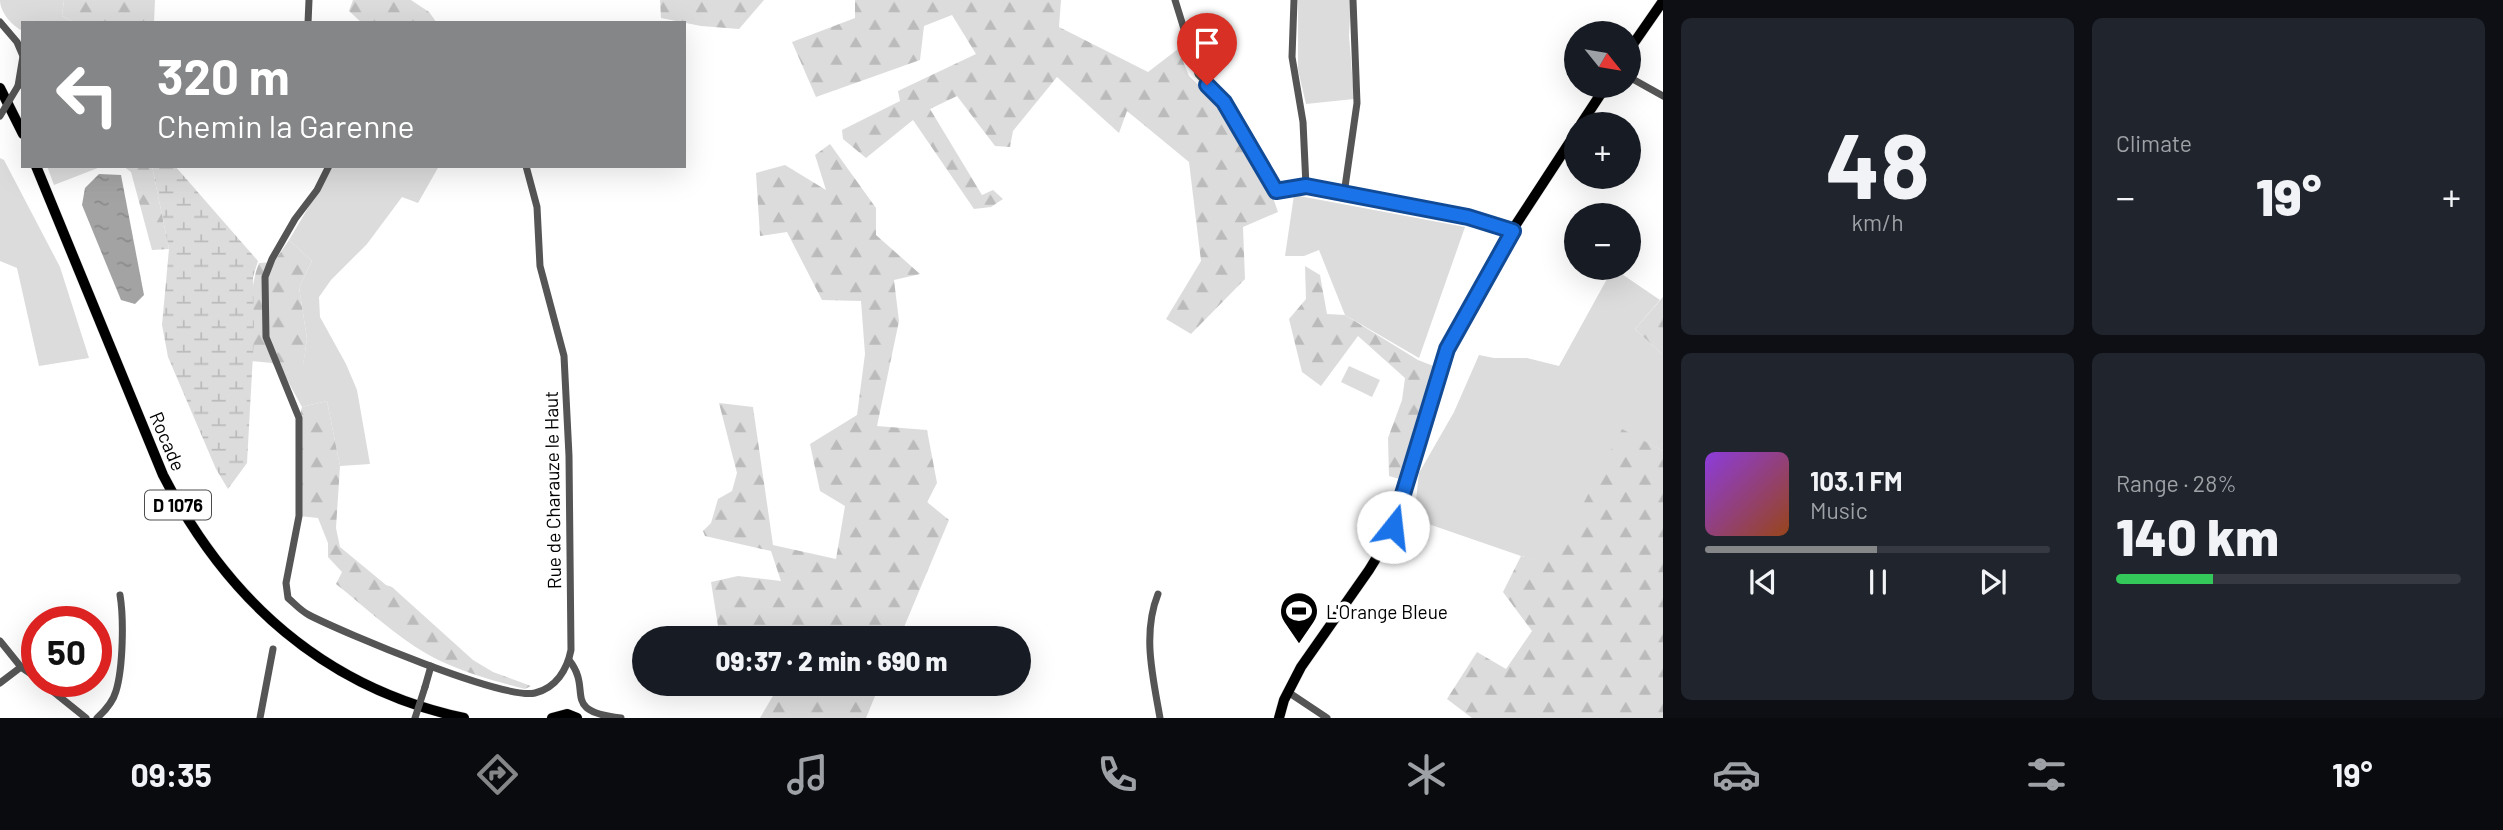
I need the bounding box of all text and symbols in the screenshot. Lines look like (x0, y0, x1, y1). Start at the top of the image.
pin (1177, 13, 1237, 85)
north arrow (1564, 21, 1642, 98)
map controls (1564, 21, 1641, 280)
icon: arrive (1188, 24, 1226, 62)
text: 320 m (157, 46, 290, 105)
icon: left (42, 49, 133, 140)
text: Chemin la Garenne (157, 106, 415, 144)
text: 48 (1825, 108, 1930, 217)
button: + (1564, 112, 1641, 189)
text: Climate (2116, 129, 2192, 157)
text: 19° (2256, 164, 2321, 226)
text: − (2116, 173, 2135, 219)
text: + (2442, 173, 2461, 219)
button: − (1564, 203, 1641, 280)
text: km/h (1851, 208, 1904, 236)
street label: Rue de Charauze le Haut (539, 391, 565, 589)
street label: Rocade (145, 408, 191, 474)
text: 103.1 FM (1810, 465, 1903, 496)
text: Range · 28% (2116, 469, 2237, 497)
road number: D 1076 (145, 490, 211, 520)
position arrow (1356, 490, 1430, 564)
text: Music (1810, 496, 1868, 524)
text: 140 km (2116, 504, 2279, 566)
icon: previous (1744, 563, 1782, 601)
icon: pause (1859, 563, 1897, 601)
icon: next (1974, 563, 2012, 601)
sports icon: L'Orange Bleue (1278, 590, 1320, 645)
place label: L'Orange Bleue (1326, 600, 1448, 623)
speed limit sign: 50 (21, 606, 112, 697)
text: 09:37 · 2 min · 690 m (716, 645, 947, 676)
icon: directions (473, 750, 522, 799)
icon: music (783, 750, 832, 799)
icon: phone (1093, 750, 1142, 799)
icon: climate (1402, 750, 1451, 799)
icon: car (1712, 750, 1761, 799)
icon: filters (2022, 750, 2071, 799)
text: 09:35 (130, 755, 212, 793)
text: 19° (2332, 755, 2372, 793)

